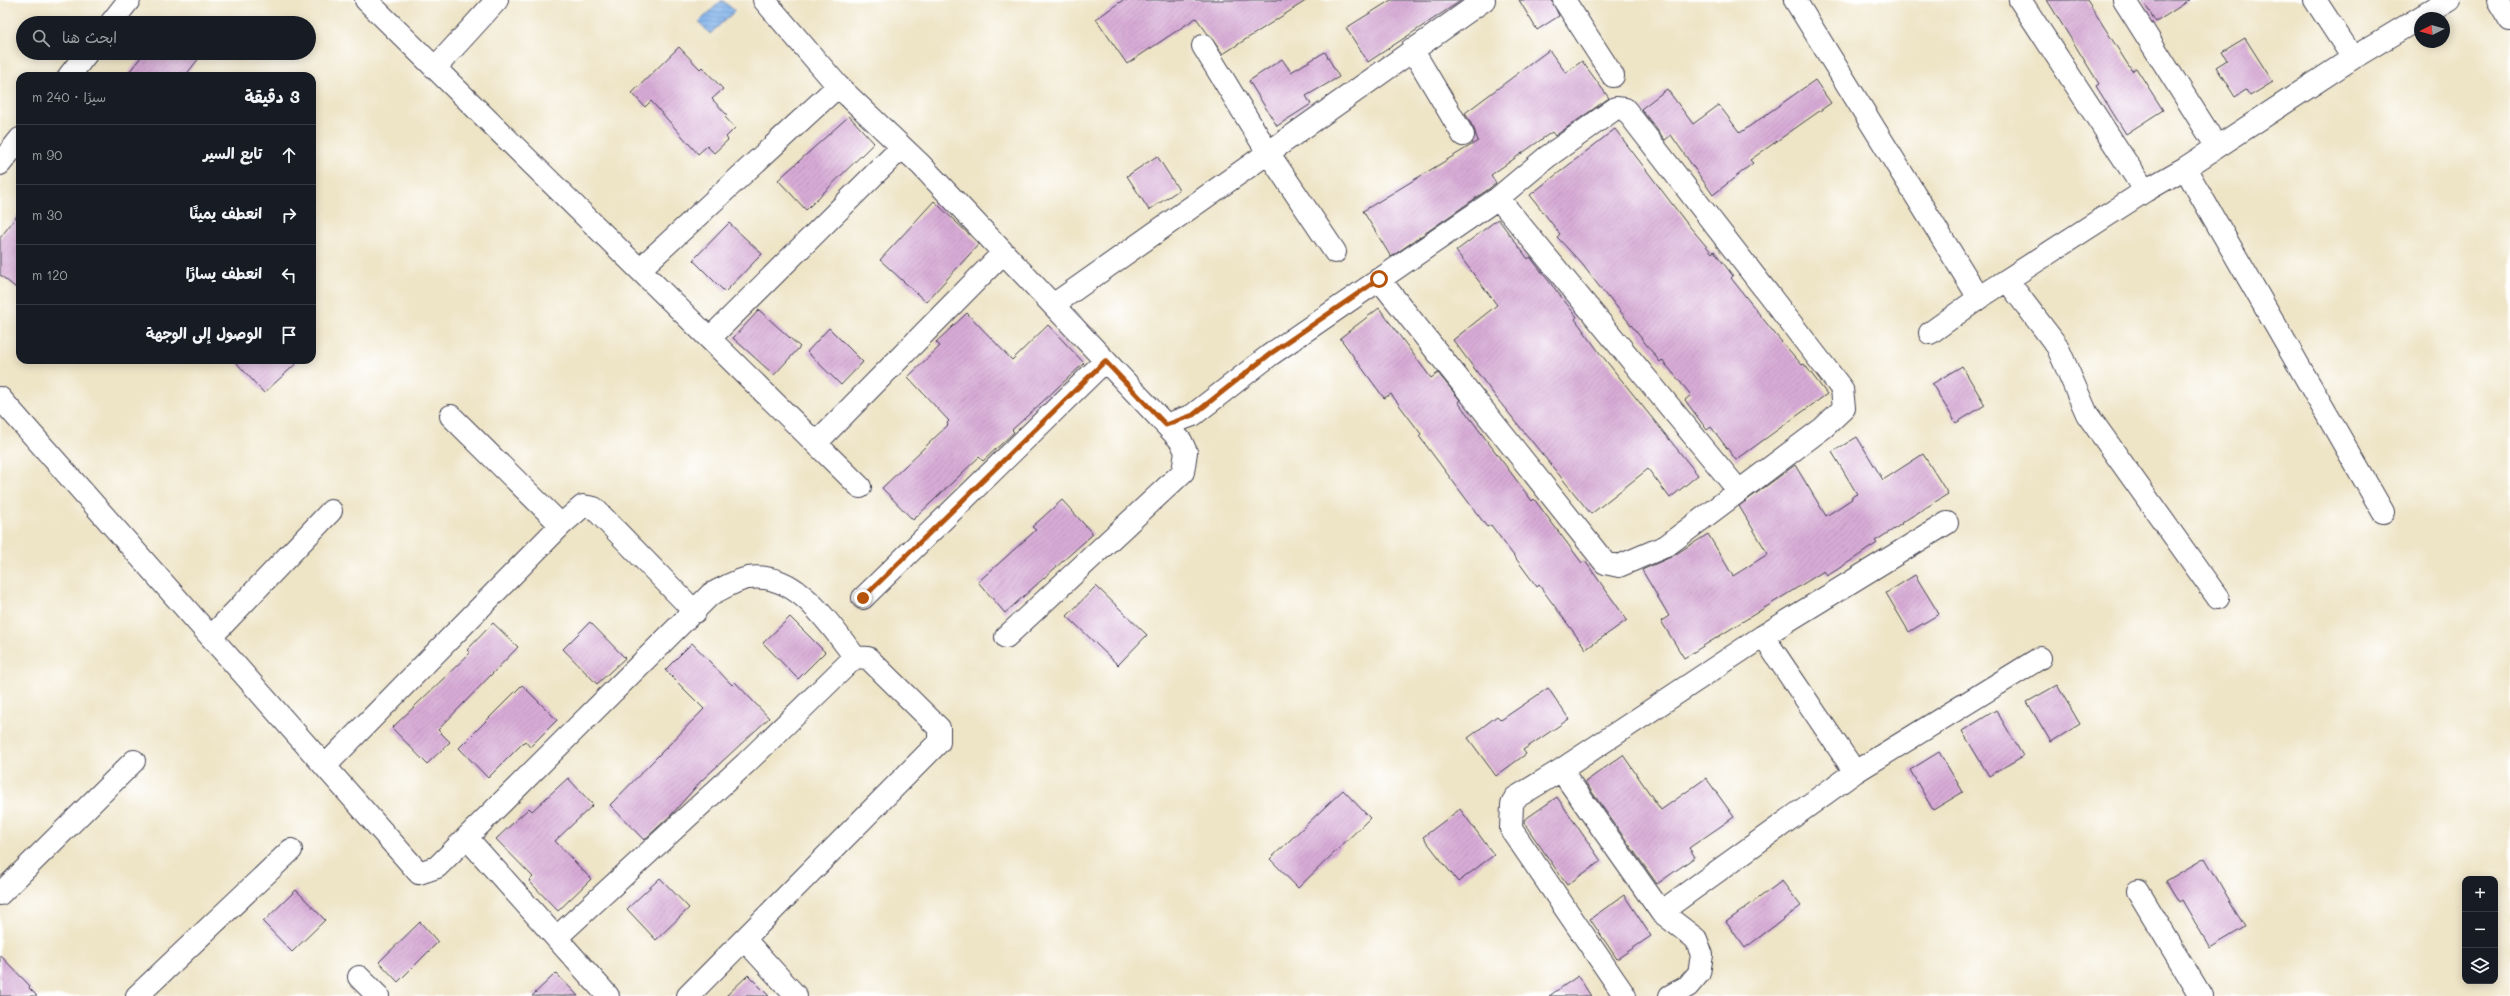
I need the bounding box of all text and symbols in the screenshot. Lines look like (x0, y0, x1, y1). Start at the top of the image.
north arrow (2414, 12, 2450, 48)
search box (16, 16, 316, 60)
icon: search (30, 27, 52, 49)
text: ابحث هنا (62, 27, 117, 47)
text: 3 دقيقة (244, 85, 300, 107)
text: سيرًا · 240 m (32, 88, 106, 105)
text: تابع السير (203, 143, 262, 163)
icon: ahead (278, 144, 300, 166)
text: 90 m (32, 146, 62, 163)
text: انعطف يمينًا (190, 203, 262, 223)
icon: right (278, 204, 300, 226)
text: 30 m (32, 206, 62, 223)
text: انعطف يسارًا (186, 263, 262, 283)
icon: left (278, 264, 300, 286)
text: 120 m (32, 266, 68, 283)
route start (1370, 270, 1388, 288)
text: الوصول إلى الوجهة (146, 323, 262, 343)
icon: arrive (278, 324, 300, 346)
route end (854, 589, 872, 607)
map controls (2462, 876, 2498, 984)
button: + (2462, 876, 2498, 912)
button: − (2462, 912, 2498, 948)
button: layers (2462, 948, 2498, 984)

